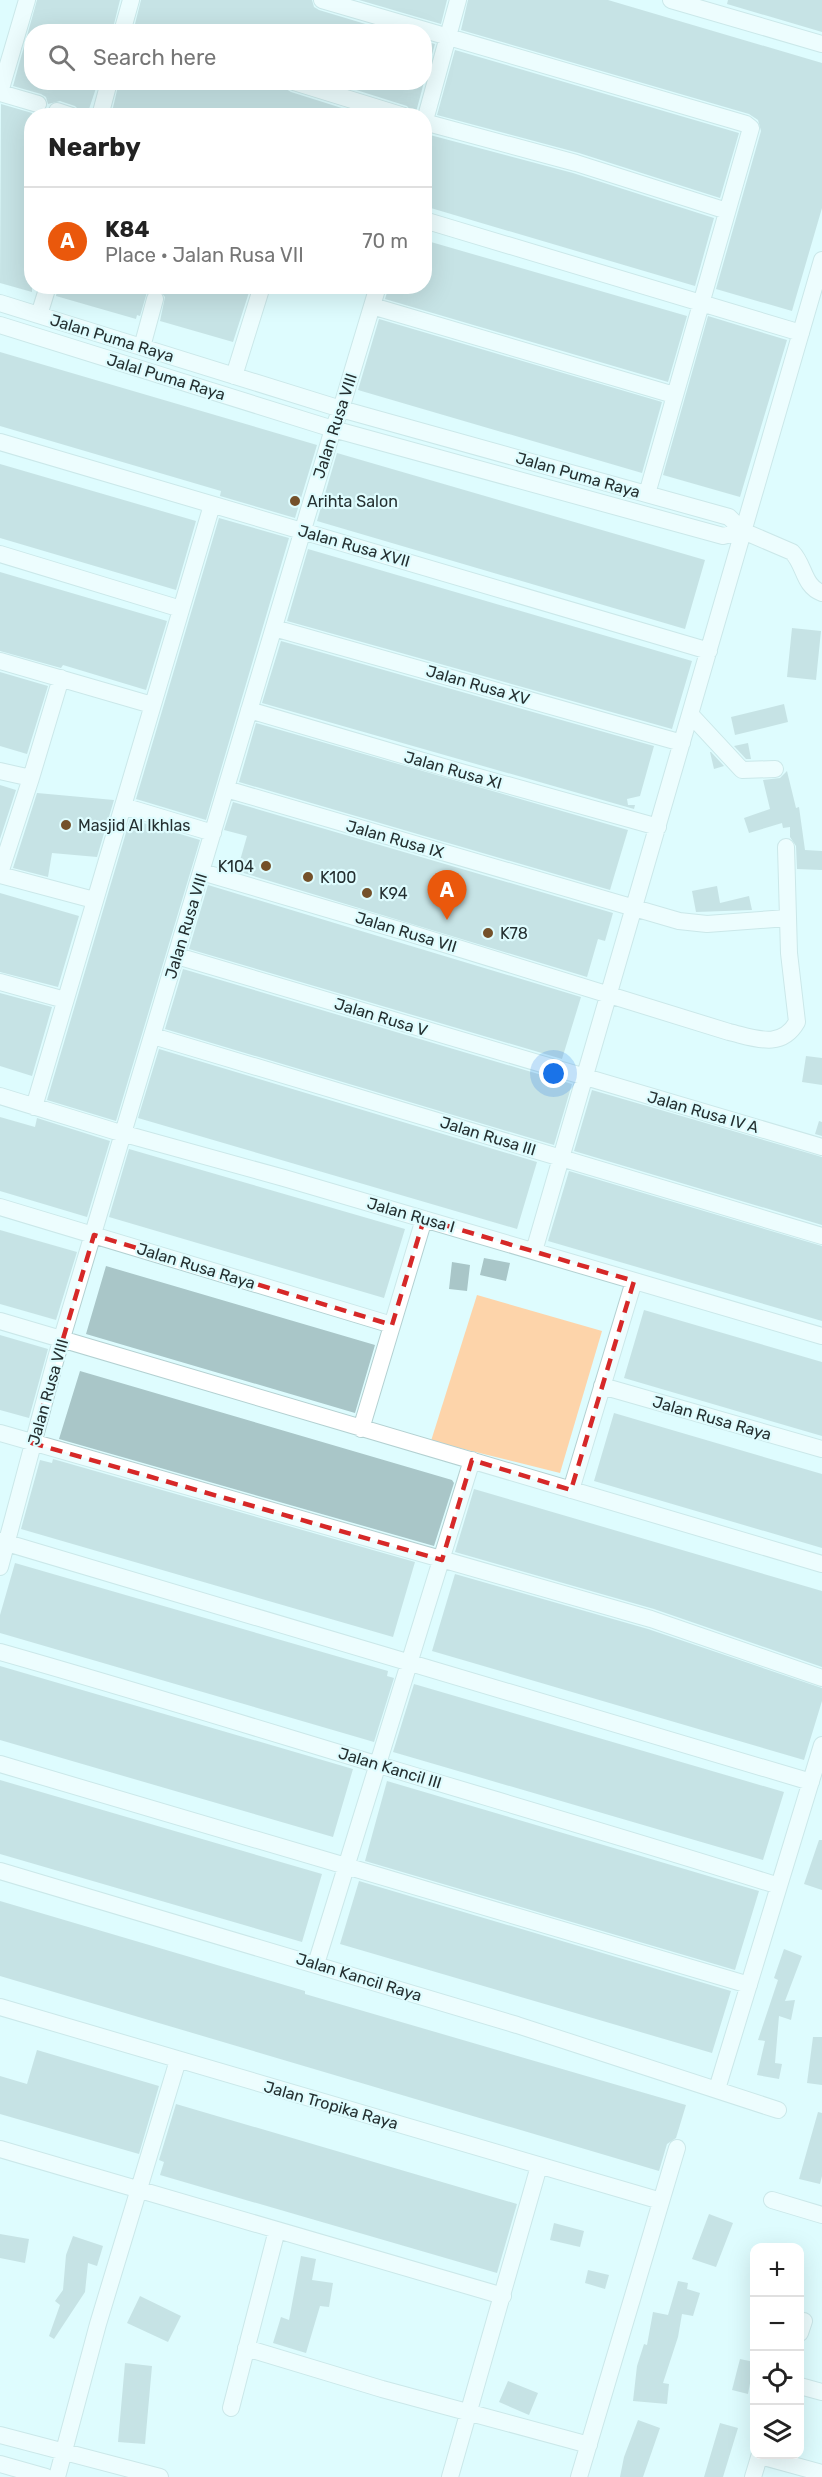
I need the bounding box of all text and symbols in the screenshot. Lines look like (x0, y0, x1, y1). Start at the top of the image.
search box (24, 24, 432, 90)
icon: search (45, 41, 78, 74)
text: Search here (93, 44, 216, 71)
text: Nearby (48, 132, 141, 163)
text: K84 (105, 216, 150, 243)
text: A (60, 229, 75, 253)
text: 70 m (362, 229, 408, 253)
text: Place · Jalan Rusa VII (105, 243, 304, 267)
street label: Jalan Puma Raya (48, 310, 176, 366)
street label: Jalal Puma Raya (104, 350, 228, 404)
street label: Jalan Rusa VIII (309, 371, 361, 481)
street label: Jalan Puma Raya (514, 448, 642, 502)
place label: Arihta Salon (307, 492, 398, 511)
marker: Arihta Salon (288, 494, 302, 508)
street label: Jalan Rusa XVII (296, 521, 412, 571)
street label: Jalan Rusa XV (424, 661, 532, 709)
street label: Jalan Rusa XI (402, 747, 504, 793)
place label: Masjid Al Ikhlas (78, 816, 190, 835)
street label: Jalan Rusa IX (344, 816, 446, 862)
marker: Masjid Al Ikhlas (59, 818, 73, 832)
place label: K104 (218, 857, 254, 876)
marker: K104 (259, 859, 273, 873)
place label: K100 (320, 868, 356, 887)
marker: K100 (301, 870, 315, 884)
pin: A (428, 870, 466, 920)
street label: Jalan Rusa VIII (161, 871, 211, 981)
place label: K94 (379, 884, 408, 903)
marker: K94 (360, 886, 374, 900)
street label: Jalan Rusa VII (353, 908, 459, 956)
place label: K78 (500, 924, 528, 943)
marker: K78 (481, 926, 495, 940)
street label: Jalan Rusa V (332, 994, 430, 1040)
your location (539, 1059, 568, 1088)
street label: Jalan Rusa IV A (645, 1087, 761, 1137)
street label: Jalan Rusa III (438, 1112, 538, 1160)
street label: Jalan Rusa I (365, 1193, 457, 1237)
street label: Jalan Rusa Raya (135, 1239, 257, 1293)
street label: Jalan Rusa VIII (24, 1337, 72, 1447)
street label: Jalan Rusa Raya (650, 1392, 774, 1444)
street label: Jalan Kancil III (336, 1743, 444, 1793)
street label: Jalan Kancil Raya (294, 1949, 424, 2005)
street label: Jalan Tropika Raya (262, 2077, 400, 2133)
map controls (750, 2243, 804, 2459)
button: + (750, 2243, 804, 2297)
button: − (750, 2297, 804, 2351)
button: locate (750, 2351, 804, 2405)
button: layers (750, 2405, 804, 2459)

